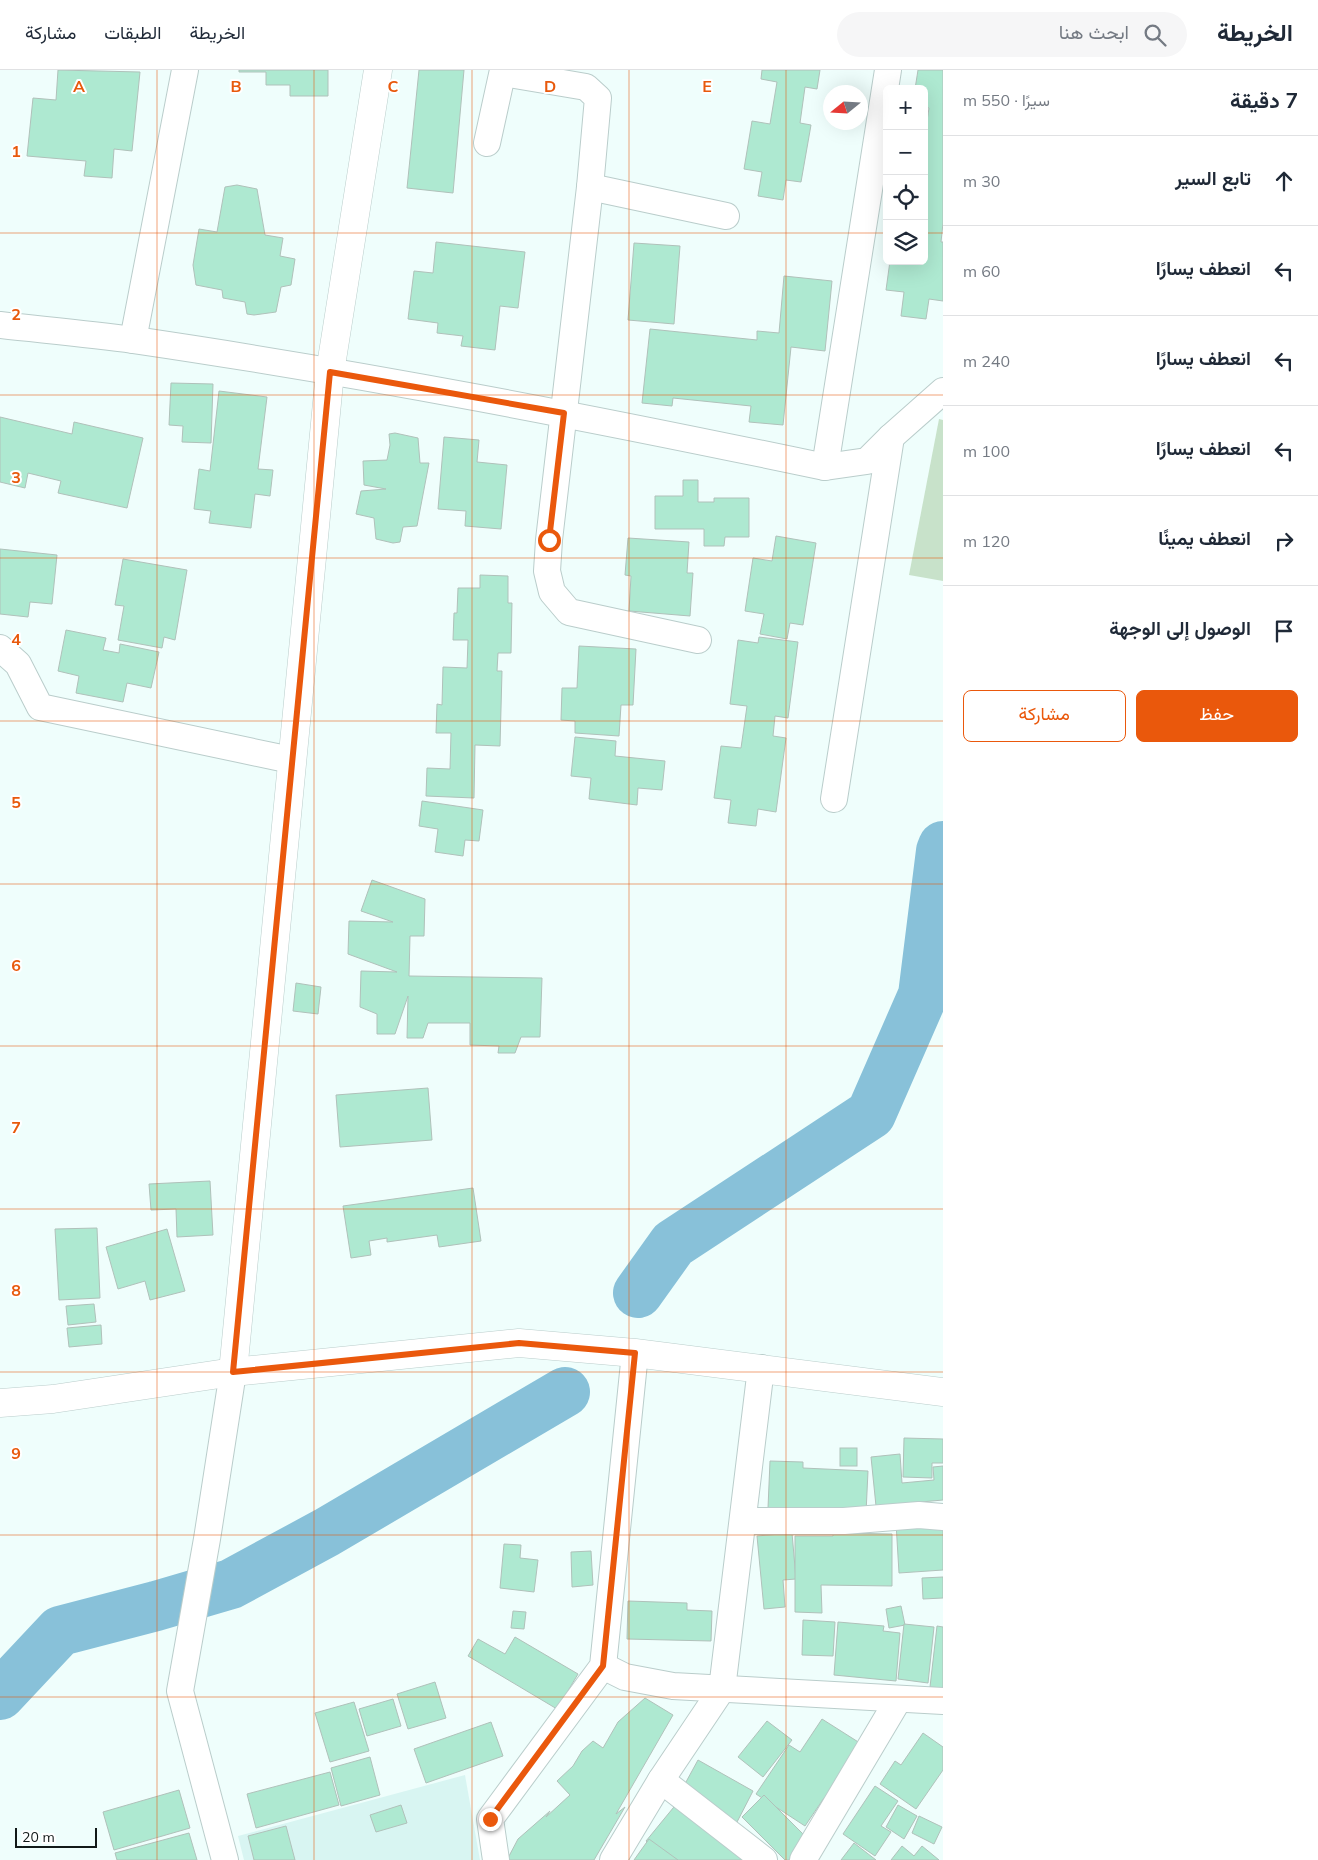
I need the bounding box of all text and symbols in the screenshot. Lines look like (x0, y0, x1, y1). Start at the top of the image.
search box (837, 12, 1187, 57)
text: الخريطة (1217, 17, 1293, 47)
text: ابحث هنا (1059, 20, 1129, 44)
text: مشاركة (25, 21, 76, 44)
text: الطبقات (104, 21, 161, 44)
text: الخريطة (189, 21, 245, 44)
icon: search (1141, 21, 1169, 49)
text: A (73, 76, 85, 96)
text: B (230, 76, 242, 96)
text: C (388, 76, 399, 96)
text: D (544, 76, 556, 96)
text: E (702, 76, 712, 96)
north arrow (823, 85, 868, 130)
map controls (883, 85, 928, 265)
button: + (883, 85, 928, 130)
text: 7 دقيقة (1230, 87, 1298, 113)
text: سيرًا · 550 m (963, 90, 1050, 110)
button: − (883, 130, 928, 175)
text: 1 (11, 141, 21, 161)
text: تابع السير (1175, 166, 1251, 190)
icon: ahead (1270, 167, 1298, 195)
text: 30 m (963, 171, 1000, 191)
button: locate (883, 175, 928, 220)
button: layers (883, 220, 928, 265)
text: انعطف يسارًا (1156, 256, 1251, 280)
icon: left (1270, 257, 1298, 285)
text: 60 m (963, 261, 1000, 281)
text: 2 (11, 304, 21, 324)
text: انعطف يسارًا (1156, 346, 1251, 370)
icon: left (1270, 347, 1298, 375)
text: 240 m (963, 351, 1010, 371)
text: انعطف يسارًا (1156, 436, 1251, 460)
icon: left (1270, 437, 1298, 465)
text: 100 m (963, 441, 1010, 461)
text: 3 (11, 467, 21, 487)
text: انعطف يمينًا (1158, 526, 1251, 550)
icon: right (1270, 527, 1298, 555)
route start (538, 529, 561, 552)
text: 120 m (963, 531, 1010, 551)
text: الوصول إلى الوجهة (1109, 616, 1251, 640)
icon: arrive (1270, 617, 1298, 645)
text: 4 (11, 629, 21, 649)
button: مشاركة (963, 690, 1126, 742)
button: حفظ (1136, 690, 1298, 742)
text: 5 (11, 792, 21, 812)
text: 6 (11, 955, 21, 975)
text: 7 (11, 1117, 21, 1137)
text: 8 (11, 1280, 21, 1300)
text: 9 (11, 1443, 21, 1463)
route end (479, 1808, 502, 1831)
scale bar (15, 1825, 98, 1848)
text: 20 m (22, 1828, 55, 1846)

